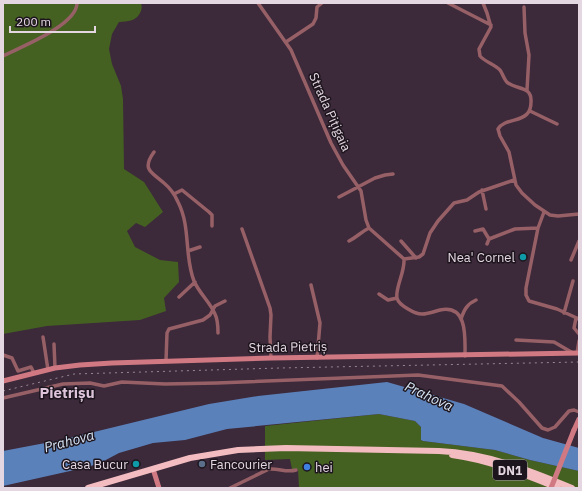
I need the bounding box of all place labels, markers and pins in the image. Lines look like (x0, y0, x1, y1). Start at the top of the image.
place label: Nea' Cornel (448, 249, 515, 266)
marker: Nea' Cornel (518, 252, 528, 262)
place label: Casa Bucur (62, 456, 128, 473)
place label: Fancourier (210, 456, 272, 473)
marker: Casa Bucur (131, 459, 141, 469)
marker: Fancourier (197, 459, 207, 469)
place label: hei (315, 459, 333, 476)
marker: hei (302, 462, 312, 472)

